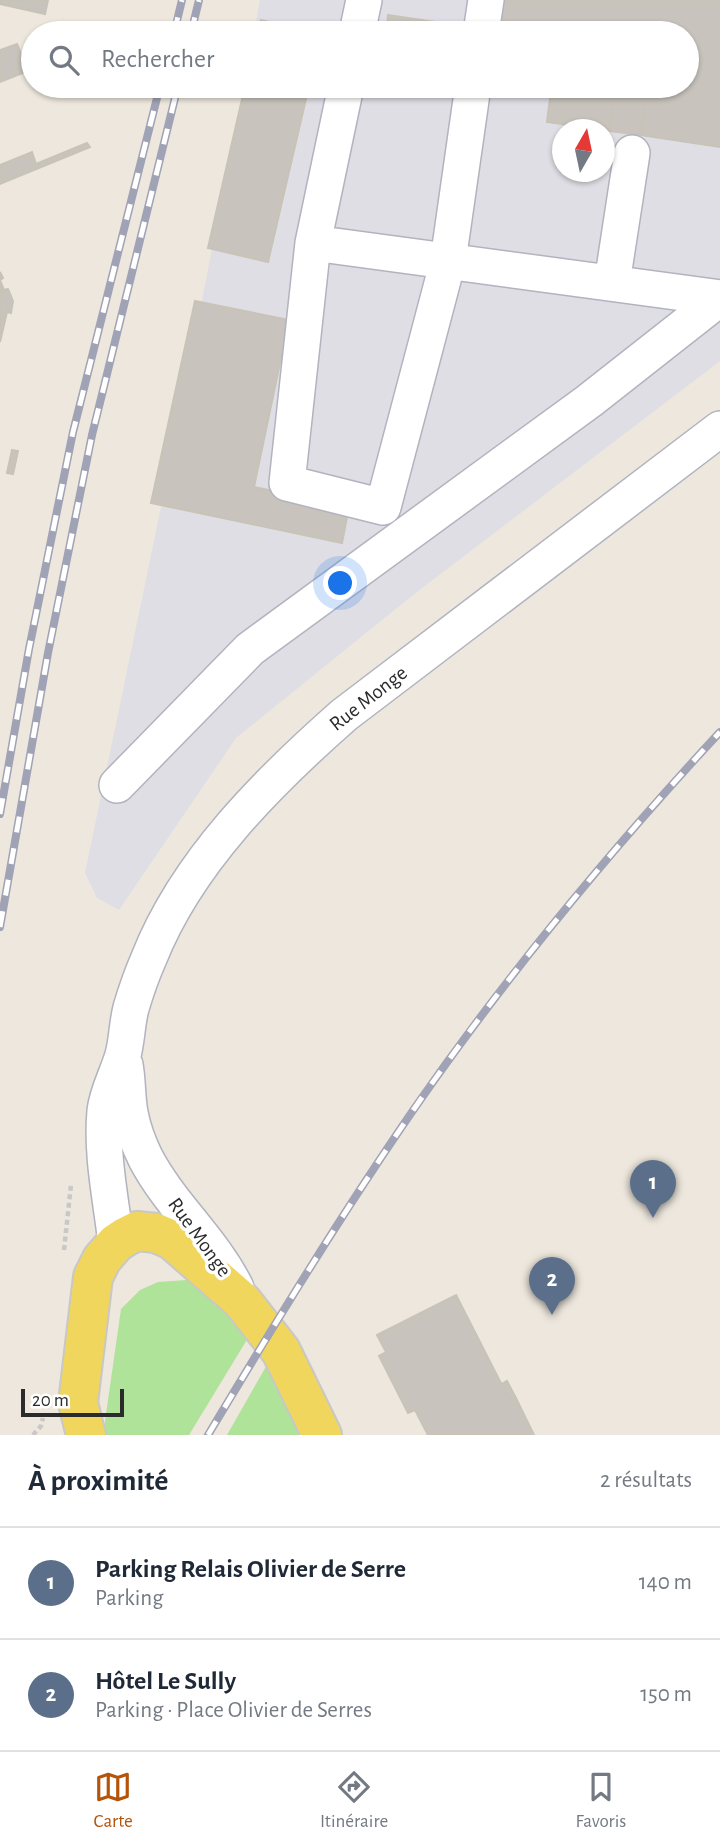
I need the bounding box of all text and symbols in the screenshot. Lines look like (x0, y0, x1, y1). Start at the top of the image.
search box (21, 21, 699, 98)
icon: search (45, 41, 83, 79)
text: Rechercher (101, 46, 214, 72)
north arrow (552, 119, 615, 182)
your location (323, 566, 357, 600)
street label: Rue Monge (326, 662, 411, 735)
pin: 1 (630, 1160, 676, 1218)
street label: Rue Monge (164, 1194, 235, 1281)
pin: 2 (529, 1257, 575, 1315)
scale bar (21, 1386, 124, 1418)
text: 20 m (32, 1391, 69, 1410)
text: À proximité (28, 1466, 168, 1496)
text: 2 résultats (600, 1469, 692, 1492)
text: Parking Relais Olivier de Serre (95, 1556, 406, 1582)
text: 1 (47, 1571, 55, 1594)
text: 140 m (639, 1571, 692, 1594)
text: Parking (95, 1587, 163, 1610)
text: Hôtel Le Sully (95, 1668, 236, 1694)
text: 2 (46, 1683, 56, 1706)
text: 150 m (640, 1683, 692, 1706)
text: Parking · Place Olivier de Serres (95, 1699, 372, 1722)
tab: Carte (94, 1768, 133, 1833)
tab: Itinéraire (320, 1768, 388, 1833)
tab: Favoris (575, 1768, 626, 1833)

